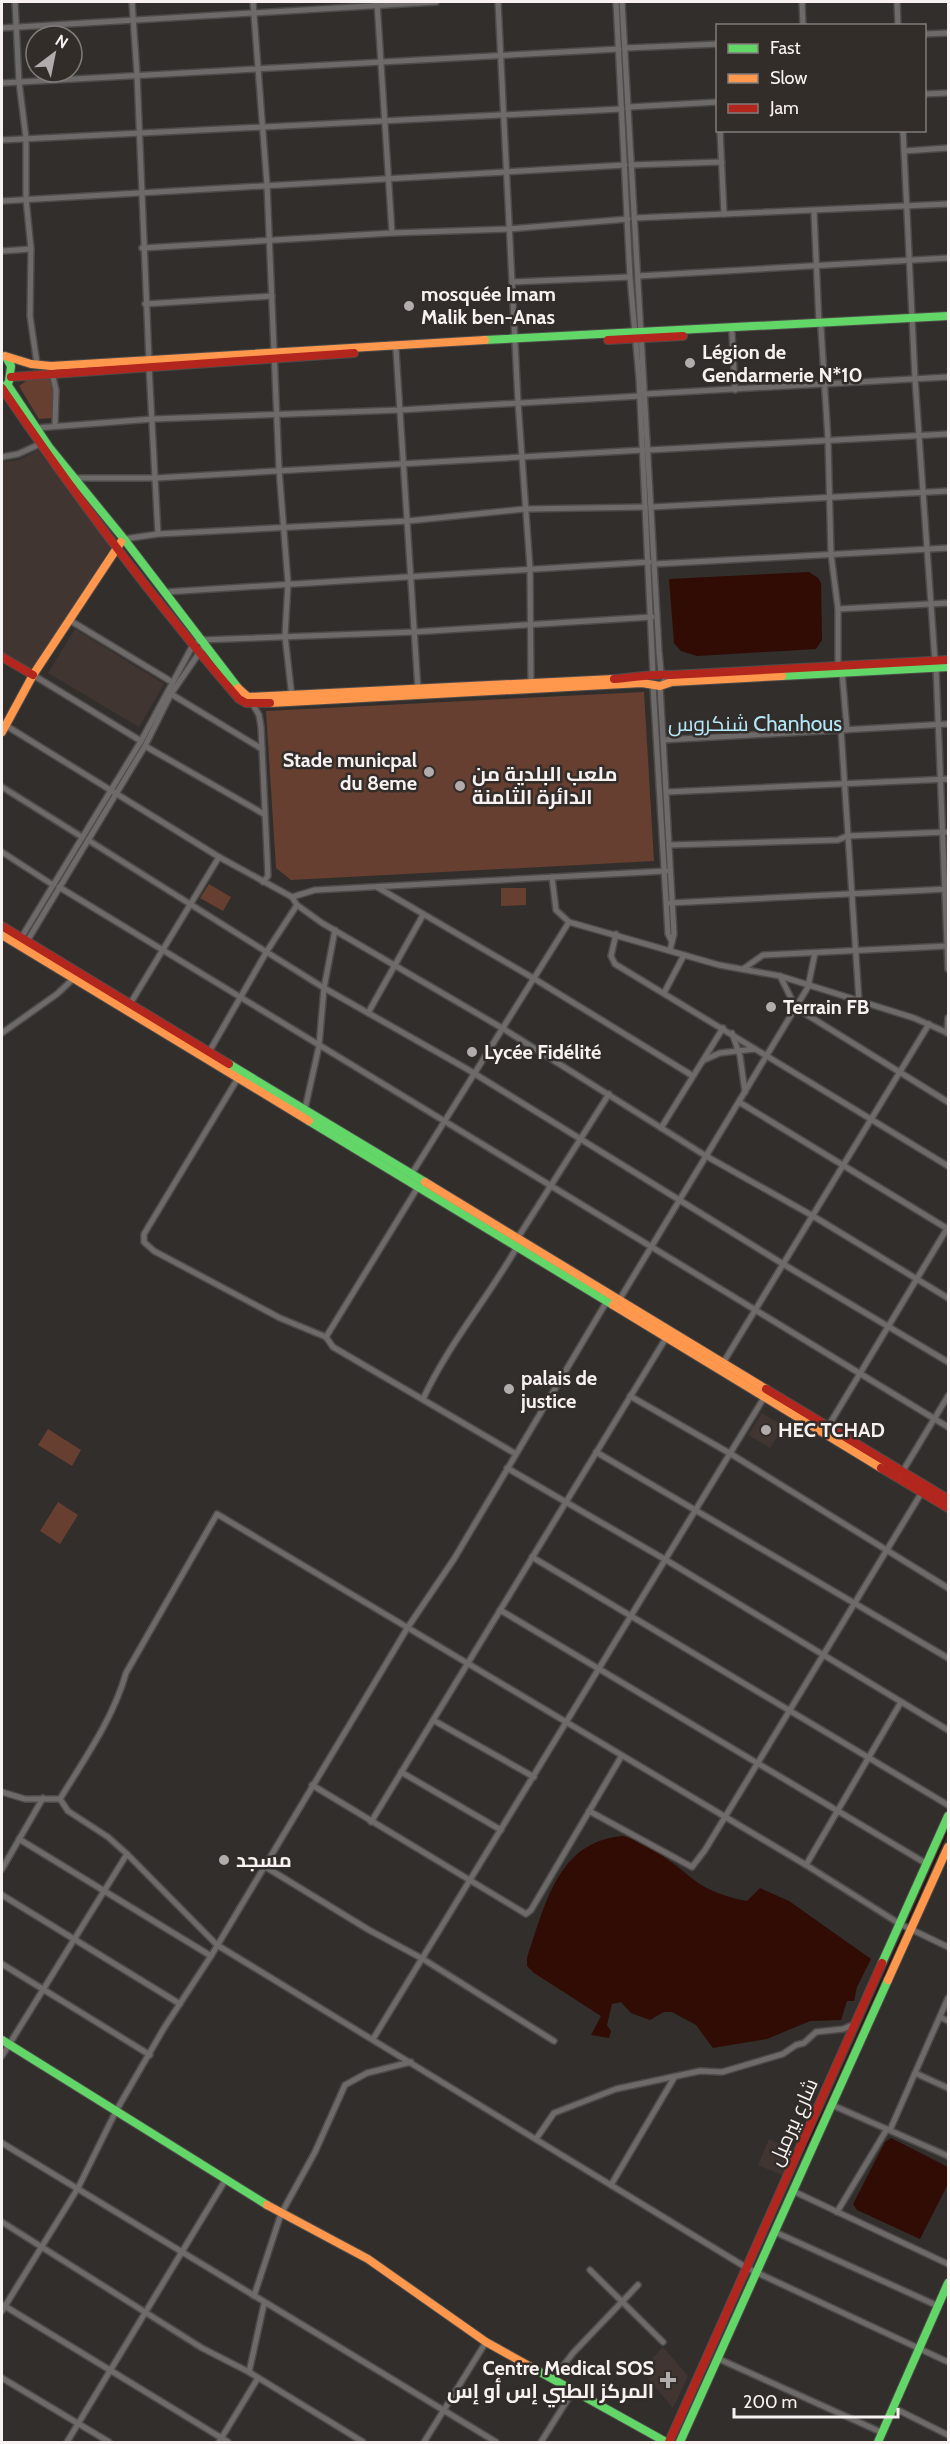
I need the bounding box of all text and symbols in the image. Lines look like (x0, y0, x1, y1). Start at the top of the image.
north arrow (24, 24, 84, 84)
legend (716, 24, 926, 132)
text: N (52, 31, 72, 53)
text: Fast (770, 37, 801, 59)
text: Slow (770, 67, 807, 89)
text: Jam (769, 97, 799, 119)
place label: mosquée Imam Malik ben-Anas (421, 282, 556, 329)
marker: mosquée Imam Malik ben-Anas (402, 299, 416, 313)
place label: Légion de Gendarmerie N*10 (702, 340, 863, 387)
marker: Légion de Gendarmerie N*10 (683, 356, 697, 370)
district label: شنكروس Chanhous (668, 711, 842, 737)
place label: Stade municpal du 8eme (283, 748, 417, 795)
place label: ملعب البلدية من الدائرة الثامنة (472, 762, 617, 809)
marker: Stade municpal du 8eme (422, 765, 436, 779)
marker: ملعب البلدية من الدائرة الثامنة (453, 779, 467, 793)
place label: Terrain FB (783, 995, 869, 1019)
marker: Terrain FB (764, 1000, 778, 1014)
place label: Lycée Fidélité (484, 1040, 601, 1064)
marker: Lycée Fidélité (465, 1045, 479, 1059)
place label: palais de justice (520, 1366, 597, 1413)
marker: palais de justice (502, 1382, 516, 1396)
place label: HEC TCHAD (778, 1418, 885, 1442)
marker: HEC TCHAD (759, 1423, 773, 1437)
place label: مسجد (236, 1848, 292, 1872)
marker: مسجد (217, 1853, 231, 1867)
street label: شارع بيرميل (763, 2075, 825, 2170)
place label: Centre Medical SOS المركز الطبي إس أو إس (447, 2356, 654, 2408)
marker: Centre Medical SOS المركز الطبي إس أو إس (659, 2371, 677, 2389)
scale bar (734, 2381, 898, 2419)
text: 200 m (743, 2391, 797, 2413)

